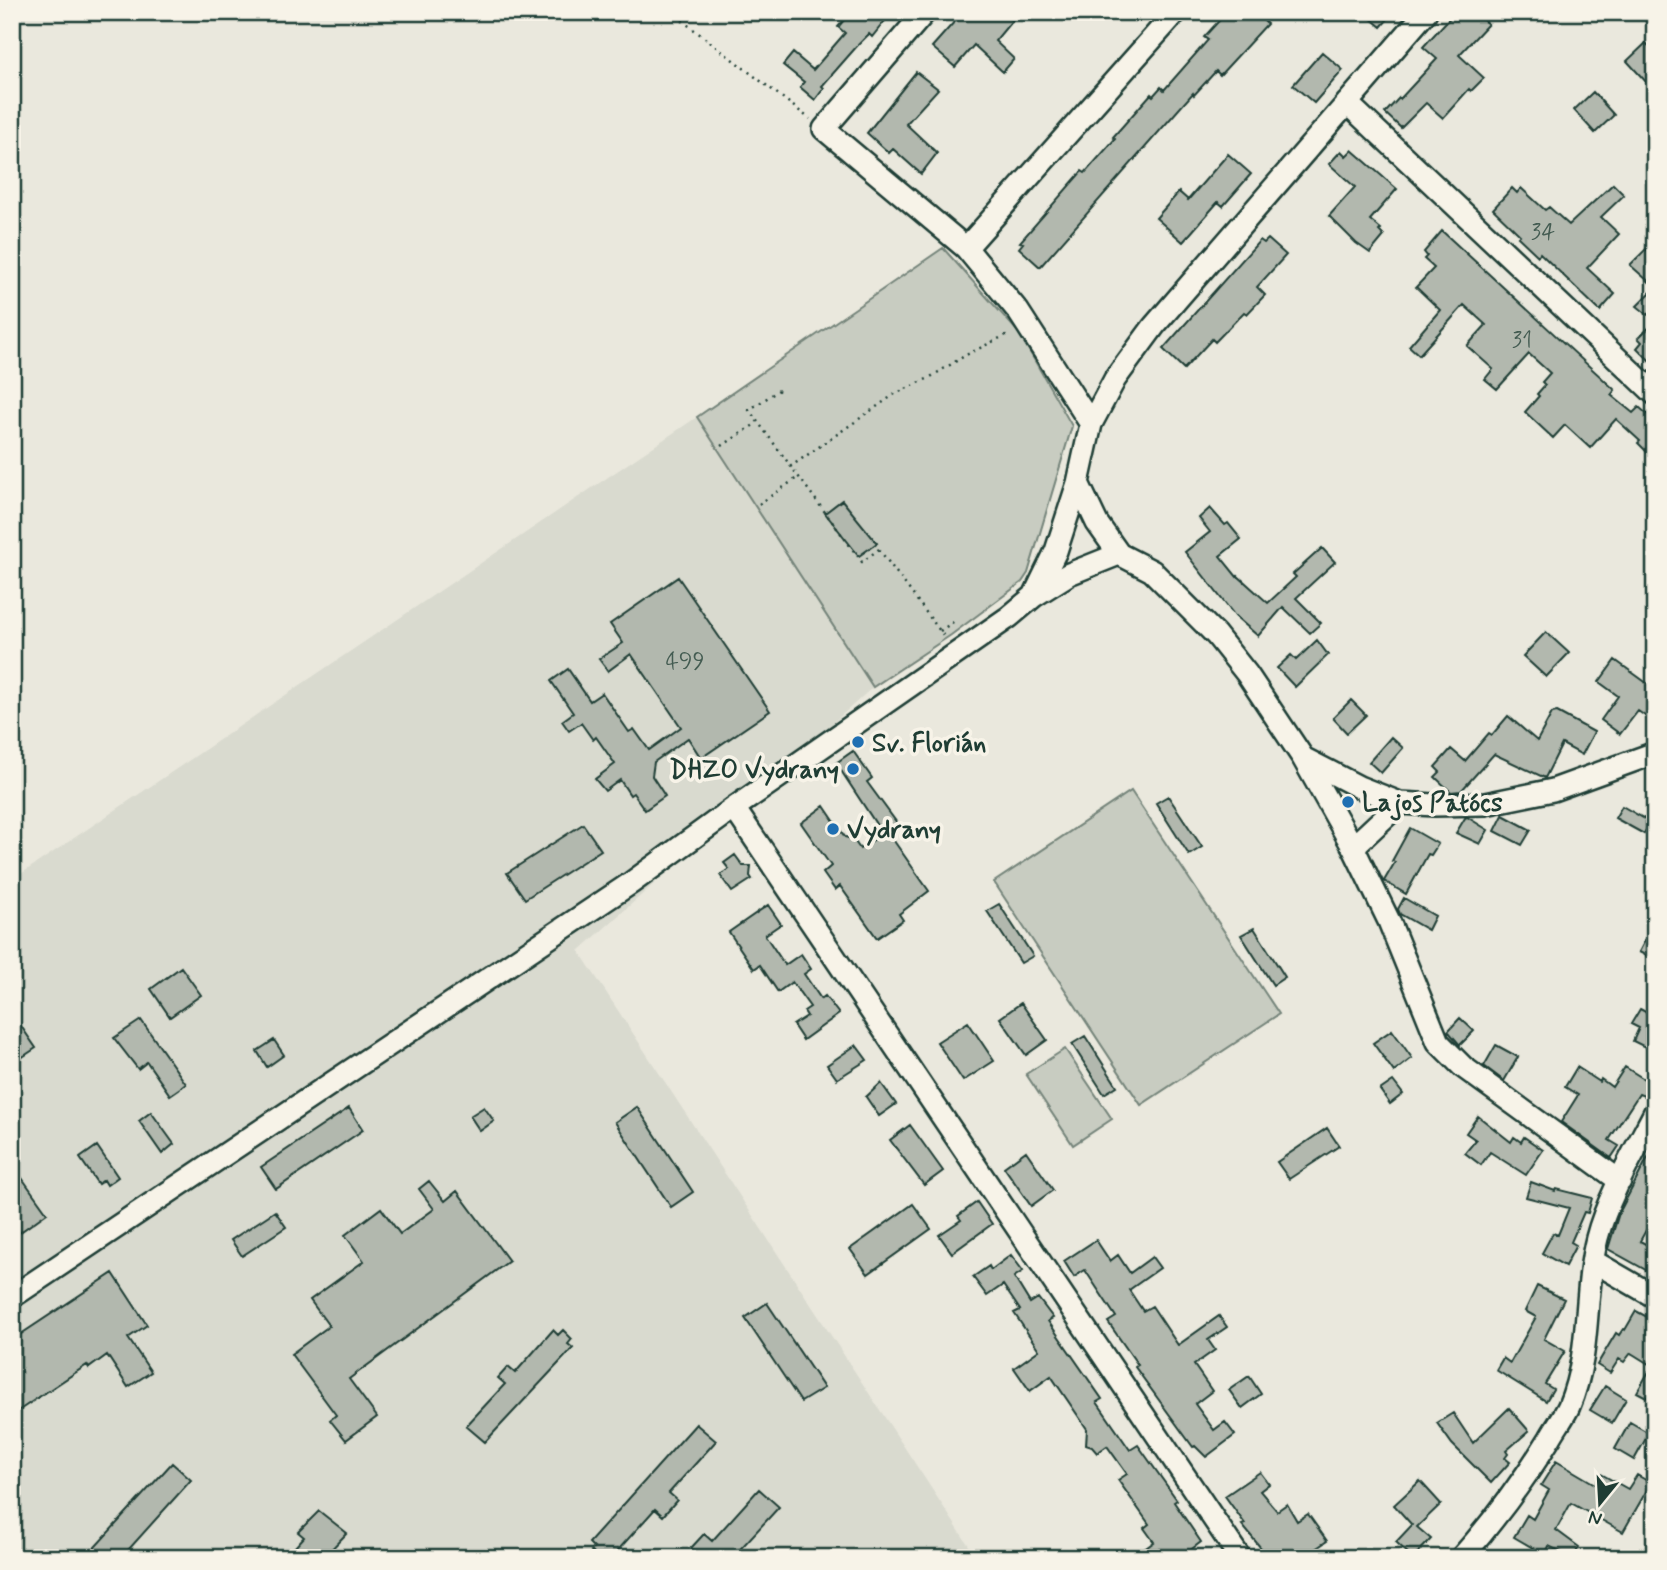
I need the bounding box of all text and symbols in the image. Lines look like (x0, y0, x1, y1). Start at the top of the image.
house number: 34 (1531, 218, 1555, 248)
house number: 31 (1512, 326, 1532, 356)
house number: 499 (665, 647, 705, 677)
place label: Sv. Florián (872, 727, 986, 761)
marker: Sv. Florián (850, 734, 866, 750)
place label: DHZO Vydrany (669, 754, 839, 788)
marker: DHZO Vydrany (845, 761, 861, 777)
place label: Lajos Patócs (1362, 787, 1503, 821)
marker: Lajos Patócs (1340, 794, 1356, 810)
place label: Vydrany (847, 814, 941, 848)
marker: Vydrany (825, 821, 841, 837)
north arrow (1566, 1468, 1636, 1538)
text: N (1585, 1504, 1605, 1532)

